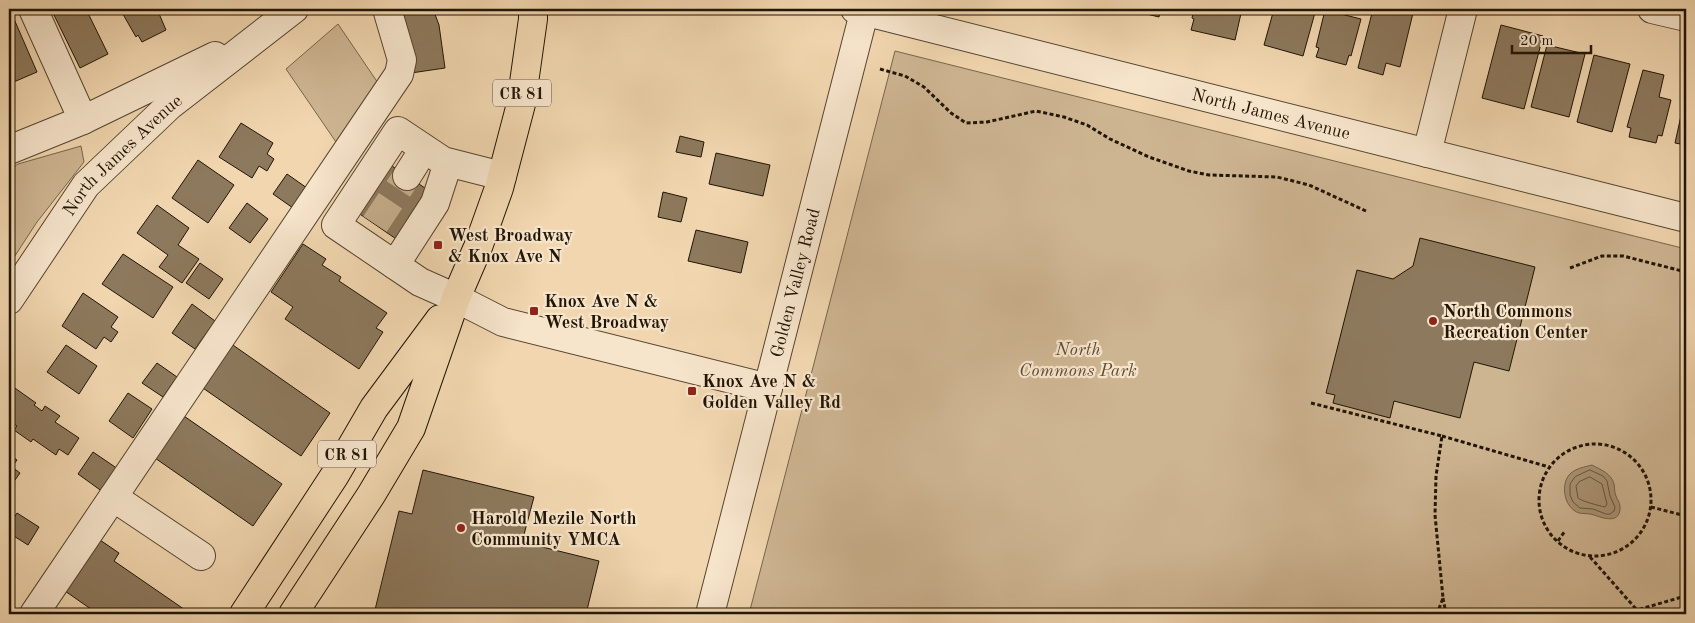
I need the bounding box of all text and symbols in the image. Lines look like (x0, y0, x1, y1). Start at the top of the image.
scale bar (1512, 22, 1591, 54)
text: 20 m (1520, 34, 1554, 49)
road number: CR 81 (493, 80, 551, 106)
street label: North James Avenue (1190, 86, 1352, 143)
street label: North James Avenue (60, 91, 186, 219)
street label: Golden Valley Road (768, 206, 824, 359)
place label: West Broadway & Knox Ave N (448, 227, 573, 266)
marker: West Broadway & Knox Ave N (432, 239, 444, 251)
place label: Knox Ave N & West Broadway (544, 293, 669, 332)
place label: North Commons Recreation Center (1443, 303, 1588, 342)
marker: Knox Ave N & West Broadway (528, 305, 540, 317)
marker: North Commons Recreation Center (1427, 315, 1439, 327)
park label: North Commons Park (1019, 341, 1137, 380)
place label: Knox Ave N & Golden Valley Rd (702, 373, 841, 412)
marker: Knox Ave N & Golden Valley Rd (686, 385, 698, 397)
road number: CR 81 (318, 440, 376, 468)
place label: Harold Mezile North Community YMCA (471, 510, 637, 549)
marker: Harold Mezile North Community YMCA (455, 522, 467, 534)

